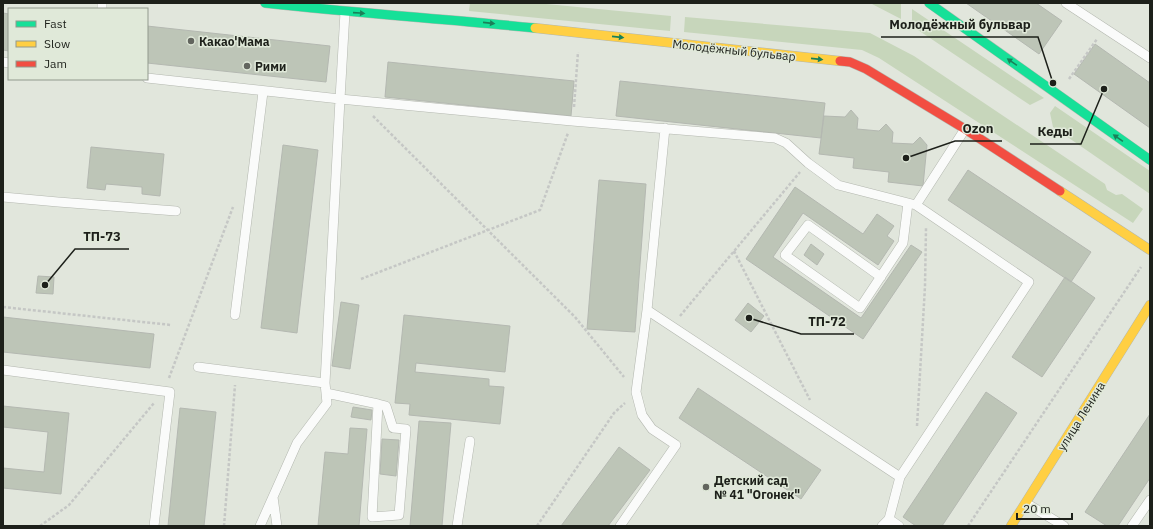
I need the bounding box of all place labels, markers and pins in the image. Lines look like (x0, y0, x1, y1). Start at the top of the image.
callout: Молодёжный бульвар (881, 12, 1038, 37)
place label: Какао'Мама (199, 34, 270, 49)
marker: Какао'Мама (186, 36, 196, 46)
place label: Рими (255, 59, 286, 74)
marker: Рими (242, 61, 252, 71)
callout: Ozon (955, 116, 1002, 141)
callout: Кеды (1030, 119, 1081, 144)
callout: ТП-73 (75, 224, 129, 249)
callout: ТП-72 (801, 309, 854, 334)
place label: Детский сад № 41 "Огонек" (714, 473, 800, 502)
marker: Детский сад № 41 "Огонек" (701, 482, 711, 492)

